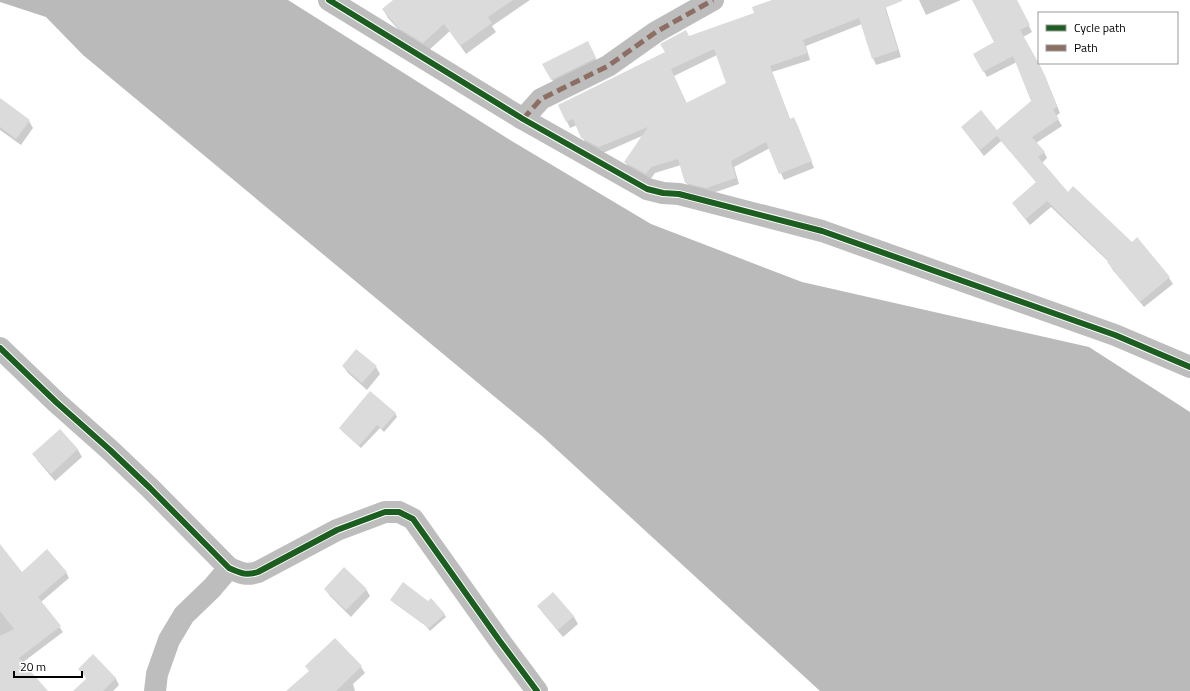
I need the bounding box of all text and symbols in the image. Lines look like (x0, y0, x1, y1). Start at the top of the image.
legend (1038, 12, 1178, 64)
text: Cycle path (1074, 18, 1126, 37)
text: Path (1074, 38, 1098, 57)
scale bar (14, 653, 82, 679)
text: 20 m (20, 657, 46, 676)

